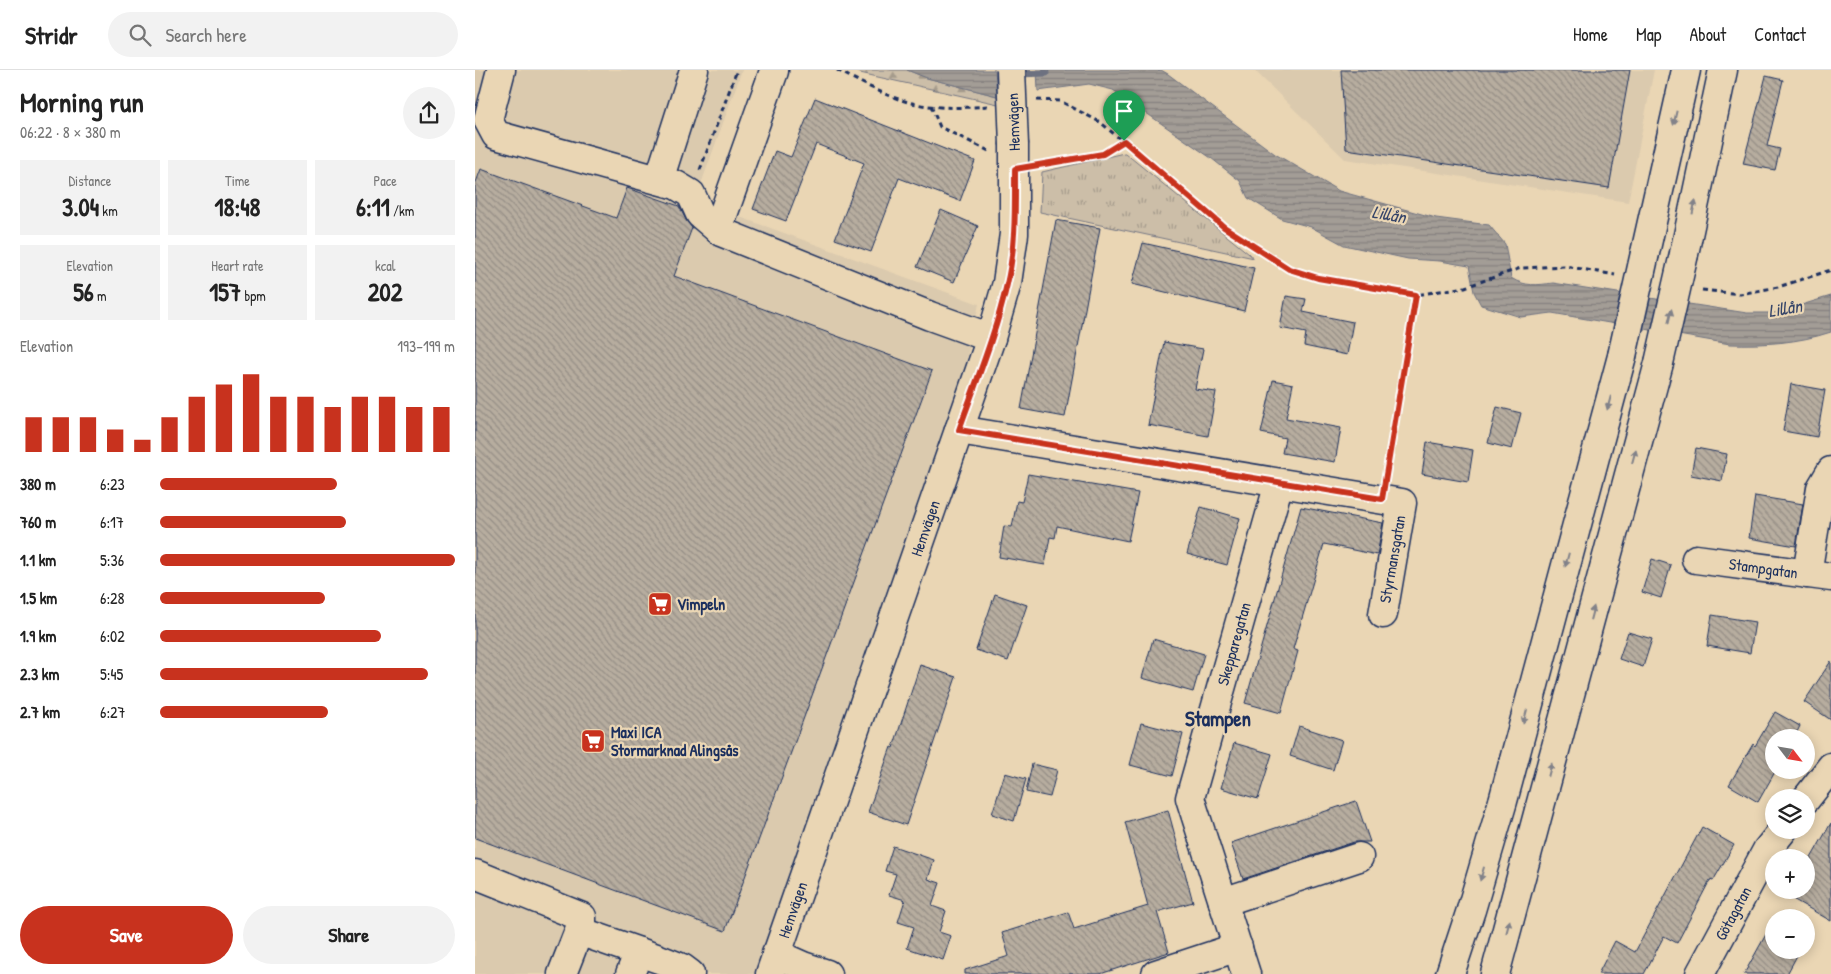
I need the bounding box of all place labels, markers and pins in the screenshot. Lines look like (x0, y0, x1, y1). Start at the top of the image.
pin (1103, 90, 1145, 141)
supermarket icon: Vimpeln (647, 591, 673, 617)
place label: Vimpeln (677, 593, 725, 616)
place label: Maxi ICA Stormarknad Alingsås (611, 721, 739, 762)
supermarket icon: Maxi ICA Stormarknad Alingsås (580, 728, 606, 754)

